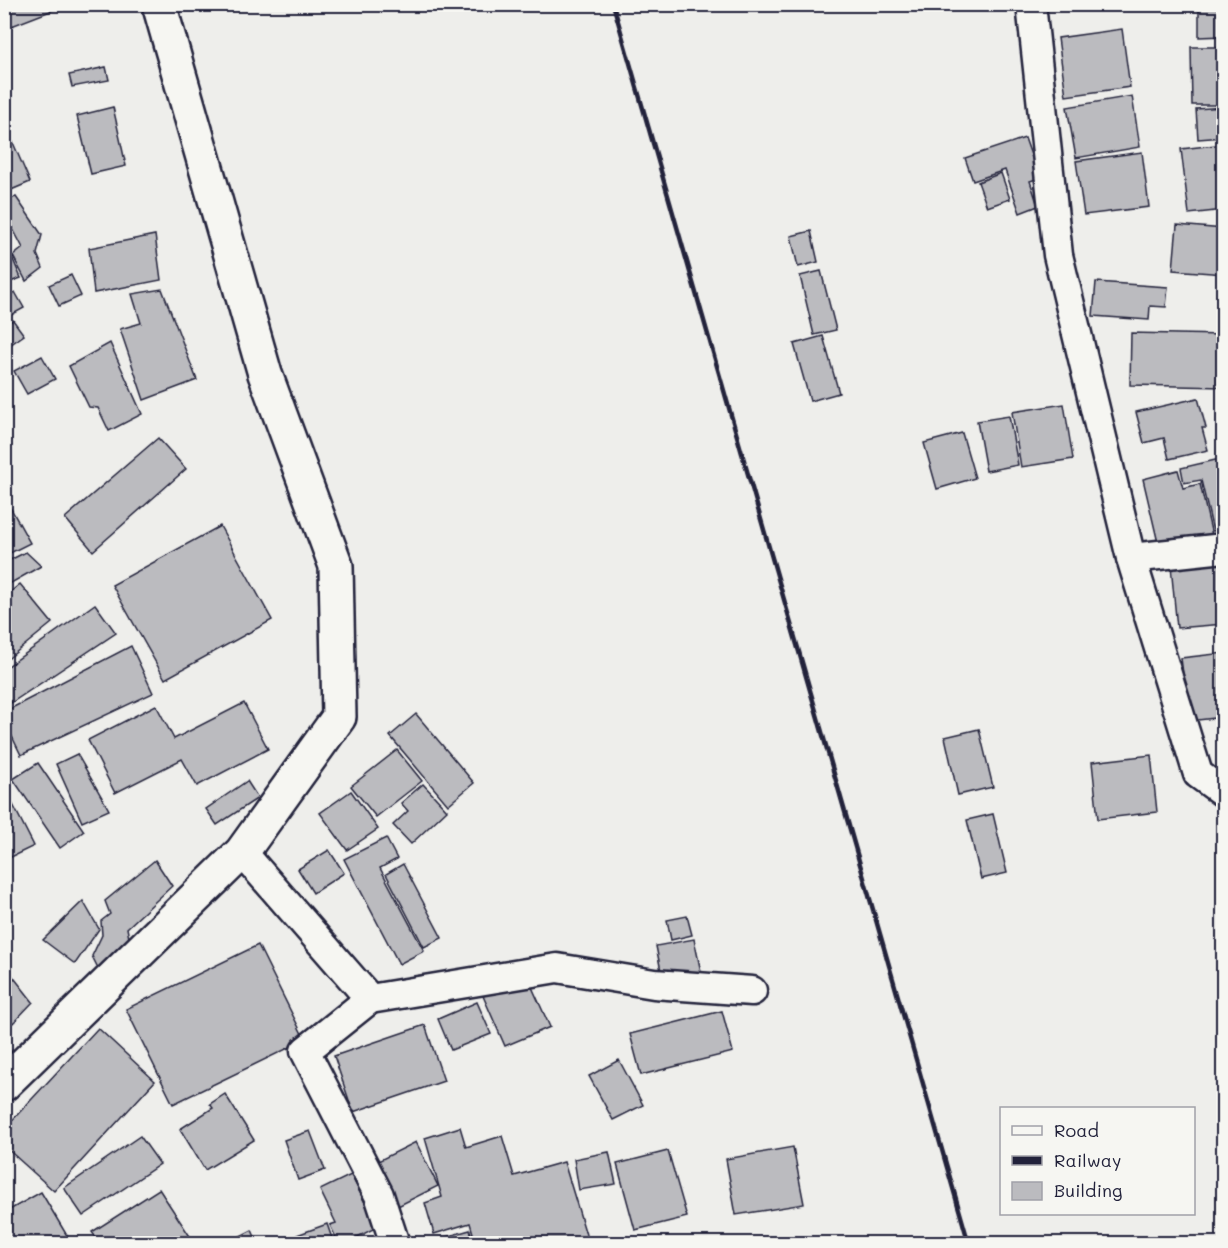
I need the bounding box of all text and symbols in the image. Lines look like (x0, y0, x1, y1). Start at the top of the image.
legend (1000, 1107, 1195, 1215)
text: Road (1054, 1118, 1099, 1142)
text: Railway (1054, 1148, 1121, 1172)
text: Building (1054, 1178, 1122, 1202)

